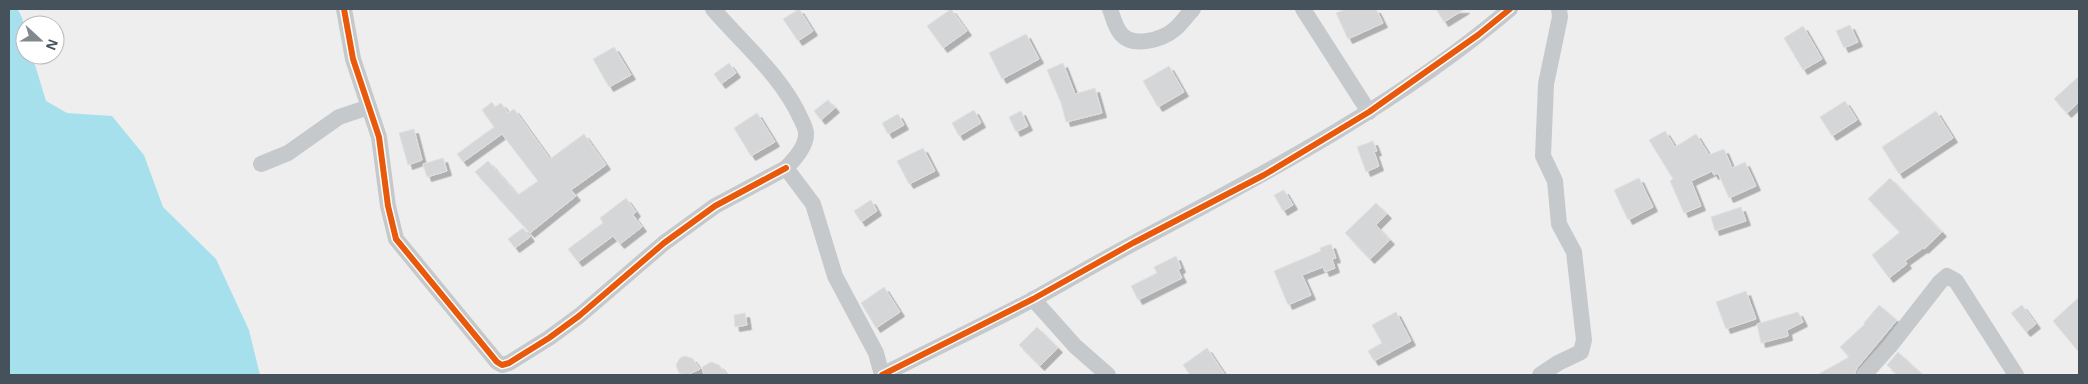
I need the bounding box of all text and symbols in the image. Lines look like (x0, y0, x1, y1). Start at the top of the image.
north arrow (15, 15, 65, 65)
text: N (43, 37, 61, 52)

